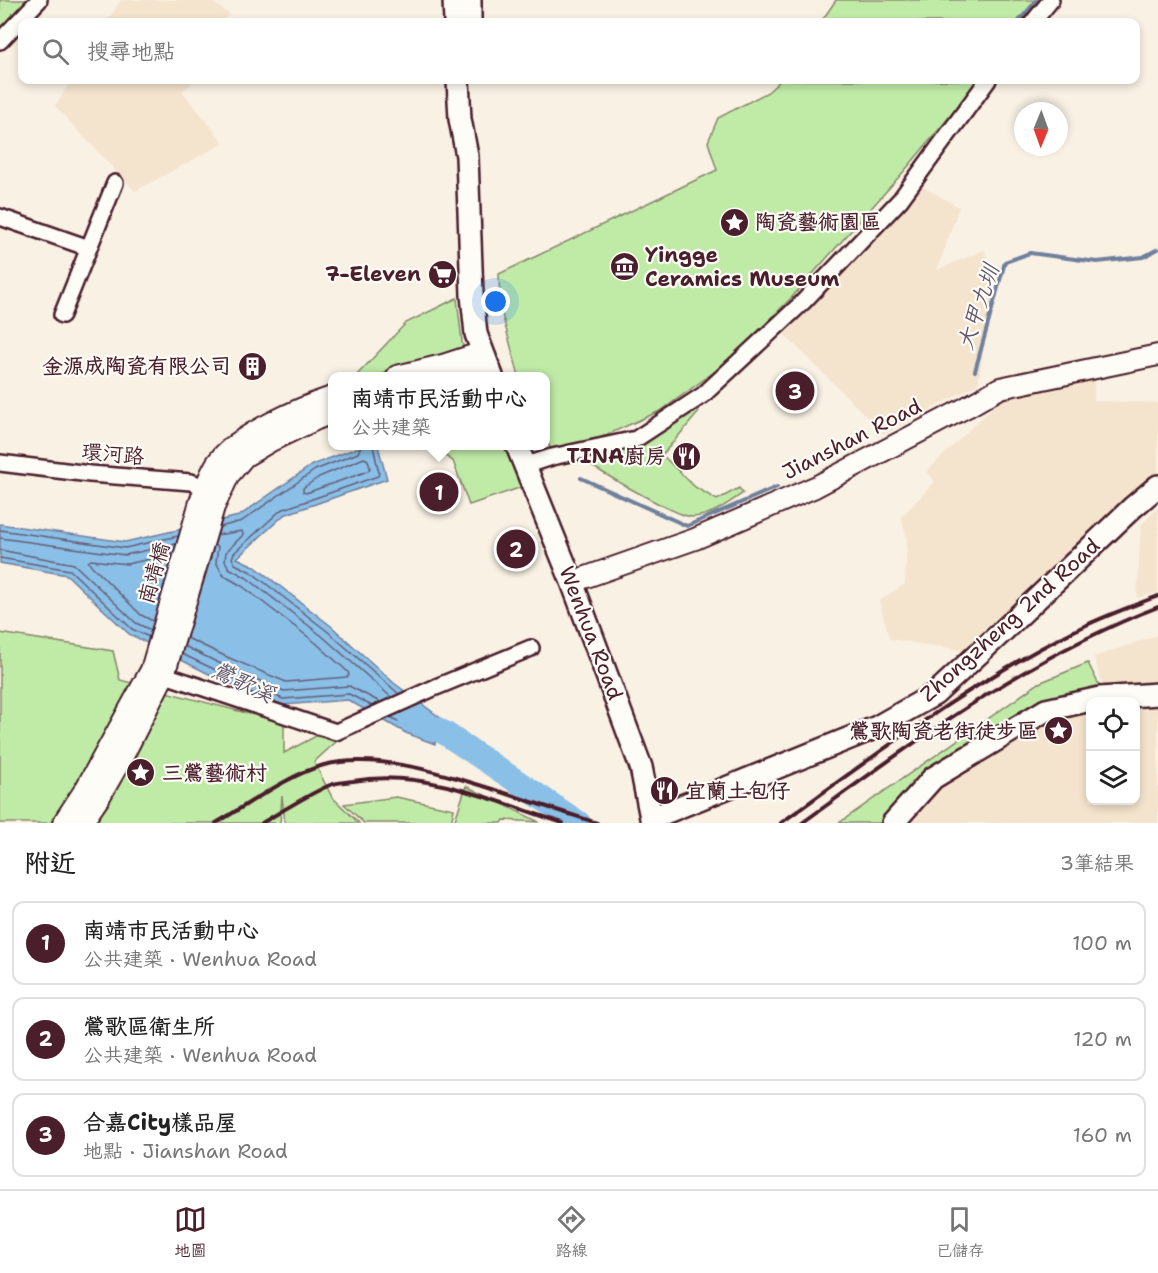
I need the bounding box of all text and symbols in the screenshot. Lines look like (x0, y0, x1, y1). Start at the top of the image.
search box (18, 18, 1140, 84)
icon: search (39, 35, 72, 68)
text: 搜尋地點 (87, 37, 175, 66)
north arrow (1014, 102, 1068, 156)
place icon: 陶瓷藝術園區 (718, 206, 750, 238)
place label: 陶瓷藝術園區 (755, 208, 881, 236)
place label: Yingge Ceramics Museum (645, 241, 839, 293)
museum icon: Yingge Ceramics Museum (608, 251, 640, 283)
supermarket icon: 7-Eleven (426, 258, 458, 290)
water label: 大甲九圳 (951, 259, 1006, 353)
place label: 7-Eleven (325, 260, 421, 288)
your location (481, 287, 510, 316)
building icon: 金源成陶瓷有限公司 (236, 350, 268, 382)
place label: 金源成陶瓷有限公司 (42, 352, 231, 380)
pin: 3 (776, 368, 814, 414)
popup (328, 372, 550, 450)
text: 南靖市民活動中心 (351, 384, 527, 413)
street label: Jianshan Road (778, 392, 926, 486)
text: 公共建築 (351, 414, 431, 440)
street label: 環河路 (80, 437, 146, 471)
restaurant icon: TINA廚房 (671, 440, 703, 472)
place label: TINA廚房 (567, 442, 666, 470)
pin: 1 (420, 470, 458, 514)
pin: 2 (496, 526, 536, 572)
street label: Zhongzheng 2nd Road (914, 532, 1106, 708)
street label: 南靖橋 (132, 539, 176, 607)
street label: Wenhua Road (553, 562, 629, 704)
water label: 鶯歌溪 (207, 655, 280, 710)
map controls (1086, 697, 1140, 805)
button: locate (1086, 697, 1140, 751)
place icon: 鶯歌陶瓷老街徒步區 (1043, 715, 1075, 747)
place label: 鶯歌陶瓷老街徒步區 (849, 717, 1038, 745)
button: layers (1086, 751, 1140, 805)
place icon: 三鶯藝術村 (125, 757, 157, 789)
place label: 三鶯藝術村 (162, 759, 267, 787)
restaurant icon: 宜蘭土包仔 (648, 775, 680, 807)
place label: 宜蘭土包仔 (685, 777, 791, 805)
text: 附近 (24, 845, 76, 880)
text: 3筆結果 (1060, 850, 1134, 876)
text: 南靖市民活動中心 (83, 916, 259, 945)
text: 1 (41, 930, 50, 956)
text: 100 m (1072, 930, 1132, 956)
text: 公共建築 · Wenhua Road (83, 946, 317, 972)
text: 鶯歌區衛生所 (83, 1012, 215, 1041)
text: 2 (39, 1026, 53, 1052)
text: 120 m (1073, 1026, 1132, 1052)
text: 公共建築 · Wenhua Road (83, 1042, 317, 1068)
text: 合嘉City樣品屋 (83, 1108, 237, 1137)
text: 3 (39, 1122, 53, 1148)
text: 160 m (1073, 1122, 1132, 1148)
text: 地點 · Jianshan Road (83, 1138, 288, 1164)
tab: 地圖 (174, 1203, 207, 1261)
tab: 路線 (555, 1203, 588, 1261)
tab: 已儲存 (936, 1203, 984, 1261)

